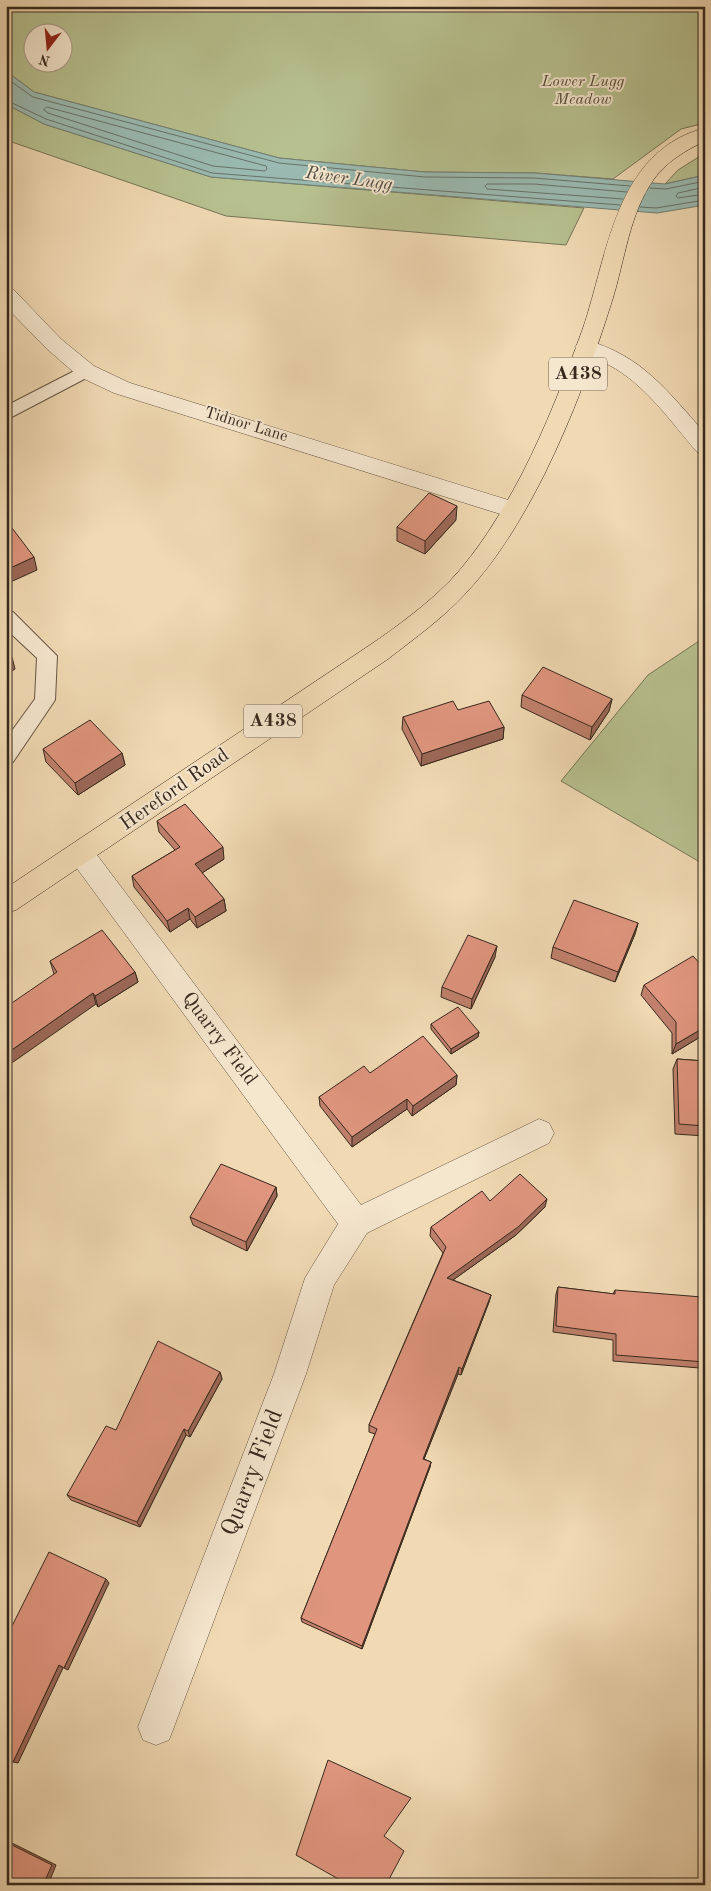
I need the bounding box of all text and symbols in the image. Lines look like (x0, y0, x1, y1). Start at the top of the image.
north arrow (22, 22, 72, 72)
text: N (37, 51, 52, 68)
park label: Lower Lugg Meadow (540, 74, 625, 108)
water label: River Lugg (303, 164, 394, 194)
road number: A438 (549, 358, 607, 390)
street label: Tidnor Lane (202, 405, 290, 445)
road number: A438 (244, 704, 302, 738)
street label: Hereford Road (117, 745, 233, 835)
street label: Quarry Field (178, 989, 260, 1089)
street label: Quarry Field (218, 1406, 288, 1540)

